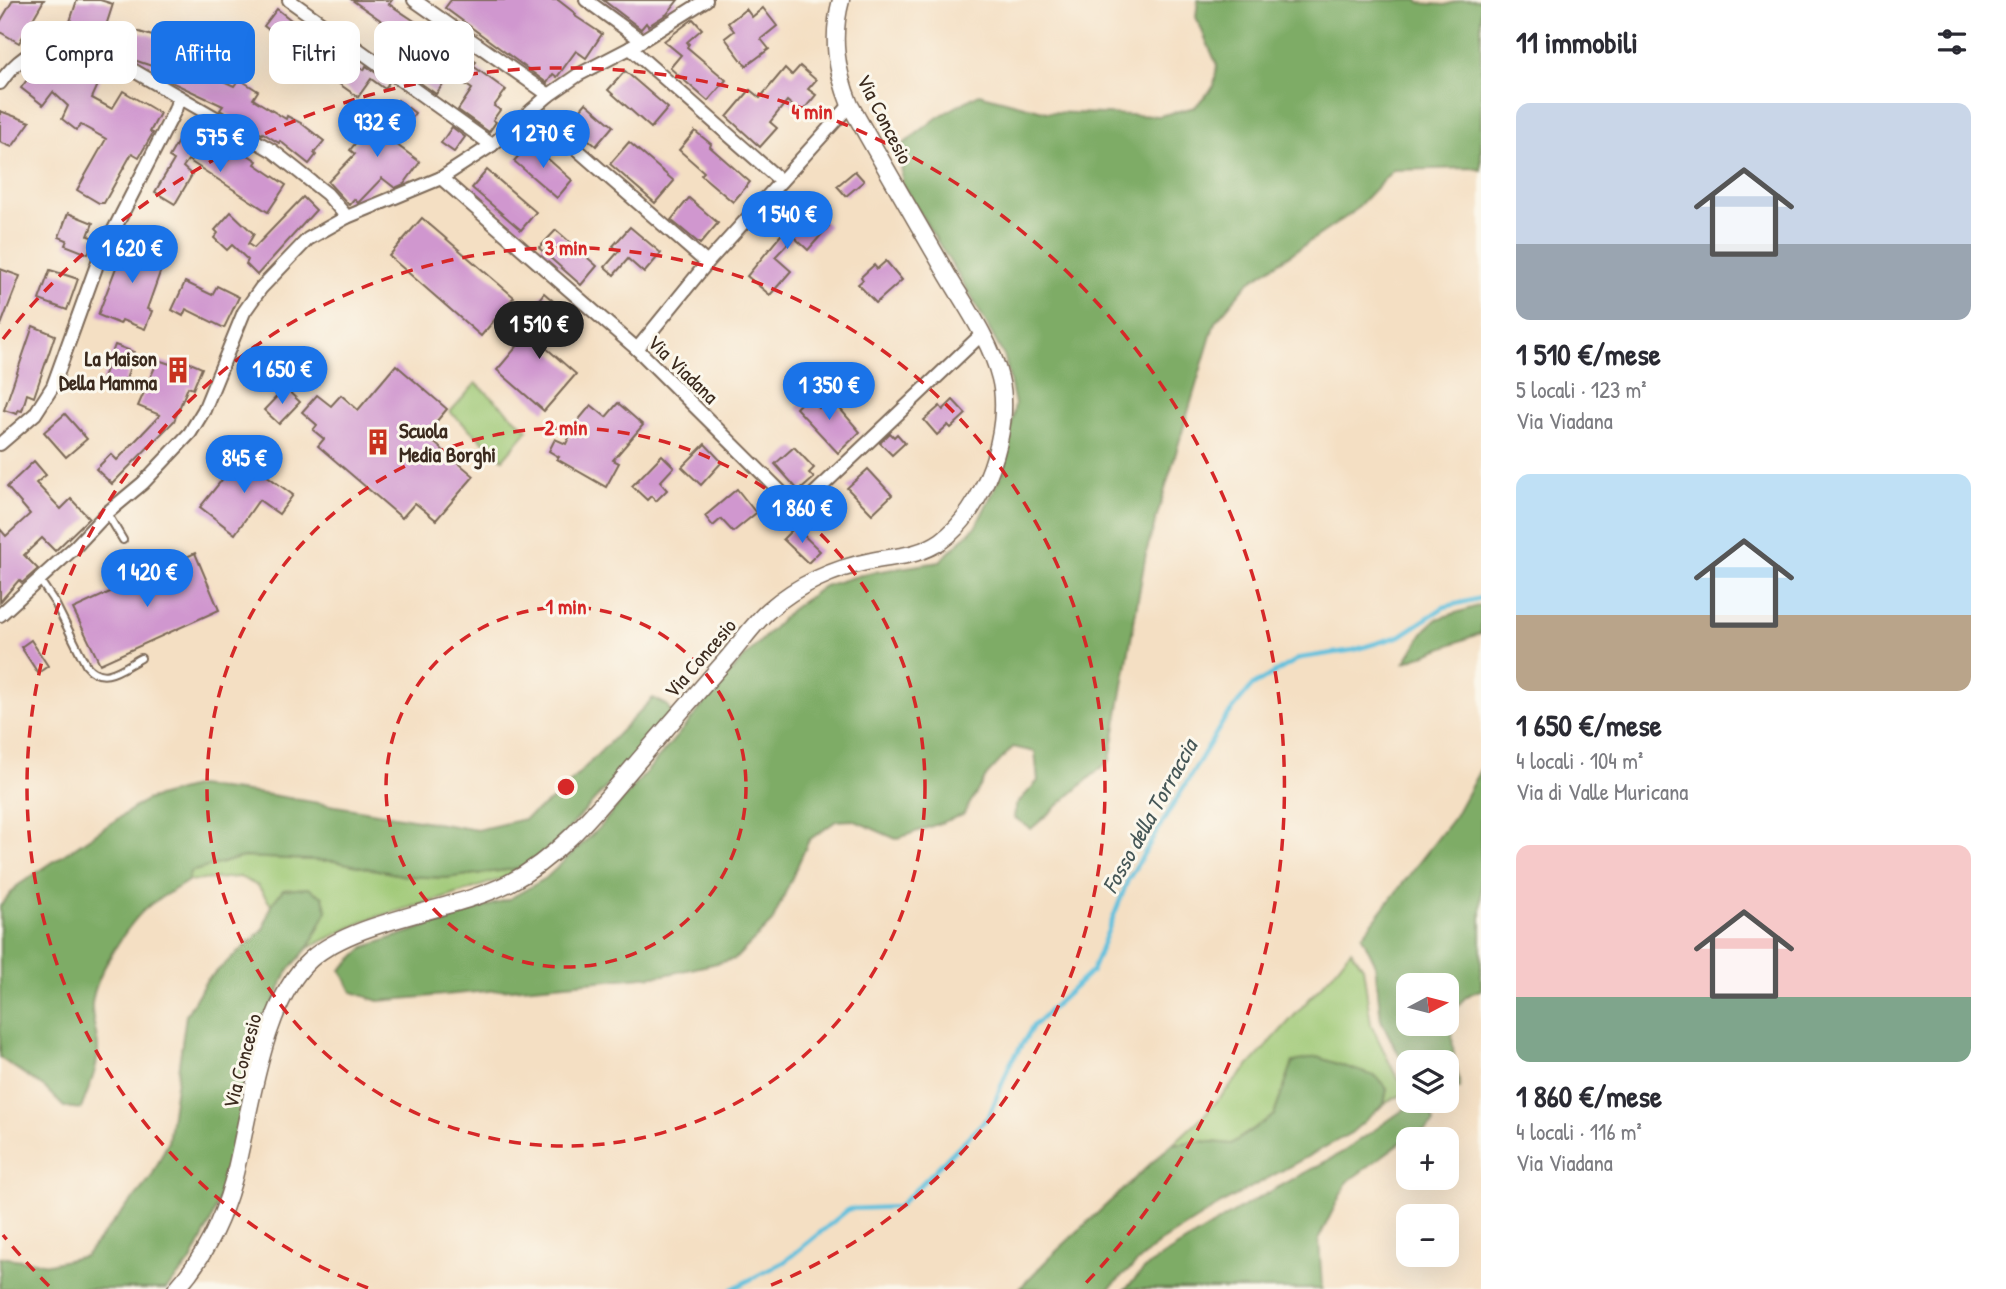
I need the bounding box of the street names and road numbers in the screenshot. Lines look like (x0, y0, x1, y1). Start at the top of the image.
street label: Via Concesio (850, 69, 920, 169)
street label: Via Viadana (641, 328, 725, 410)
street label: Via Concesio (657, 612, 743, 704)
street label: Via Concesio (215, 1010, 269, 1112)

